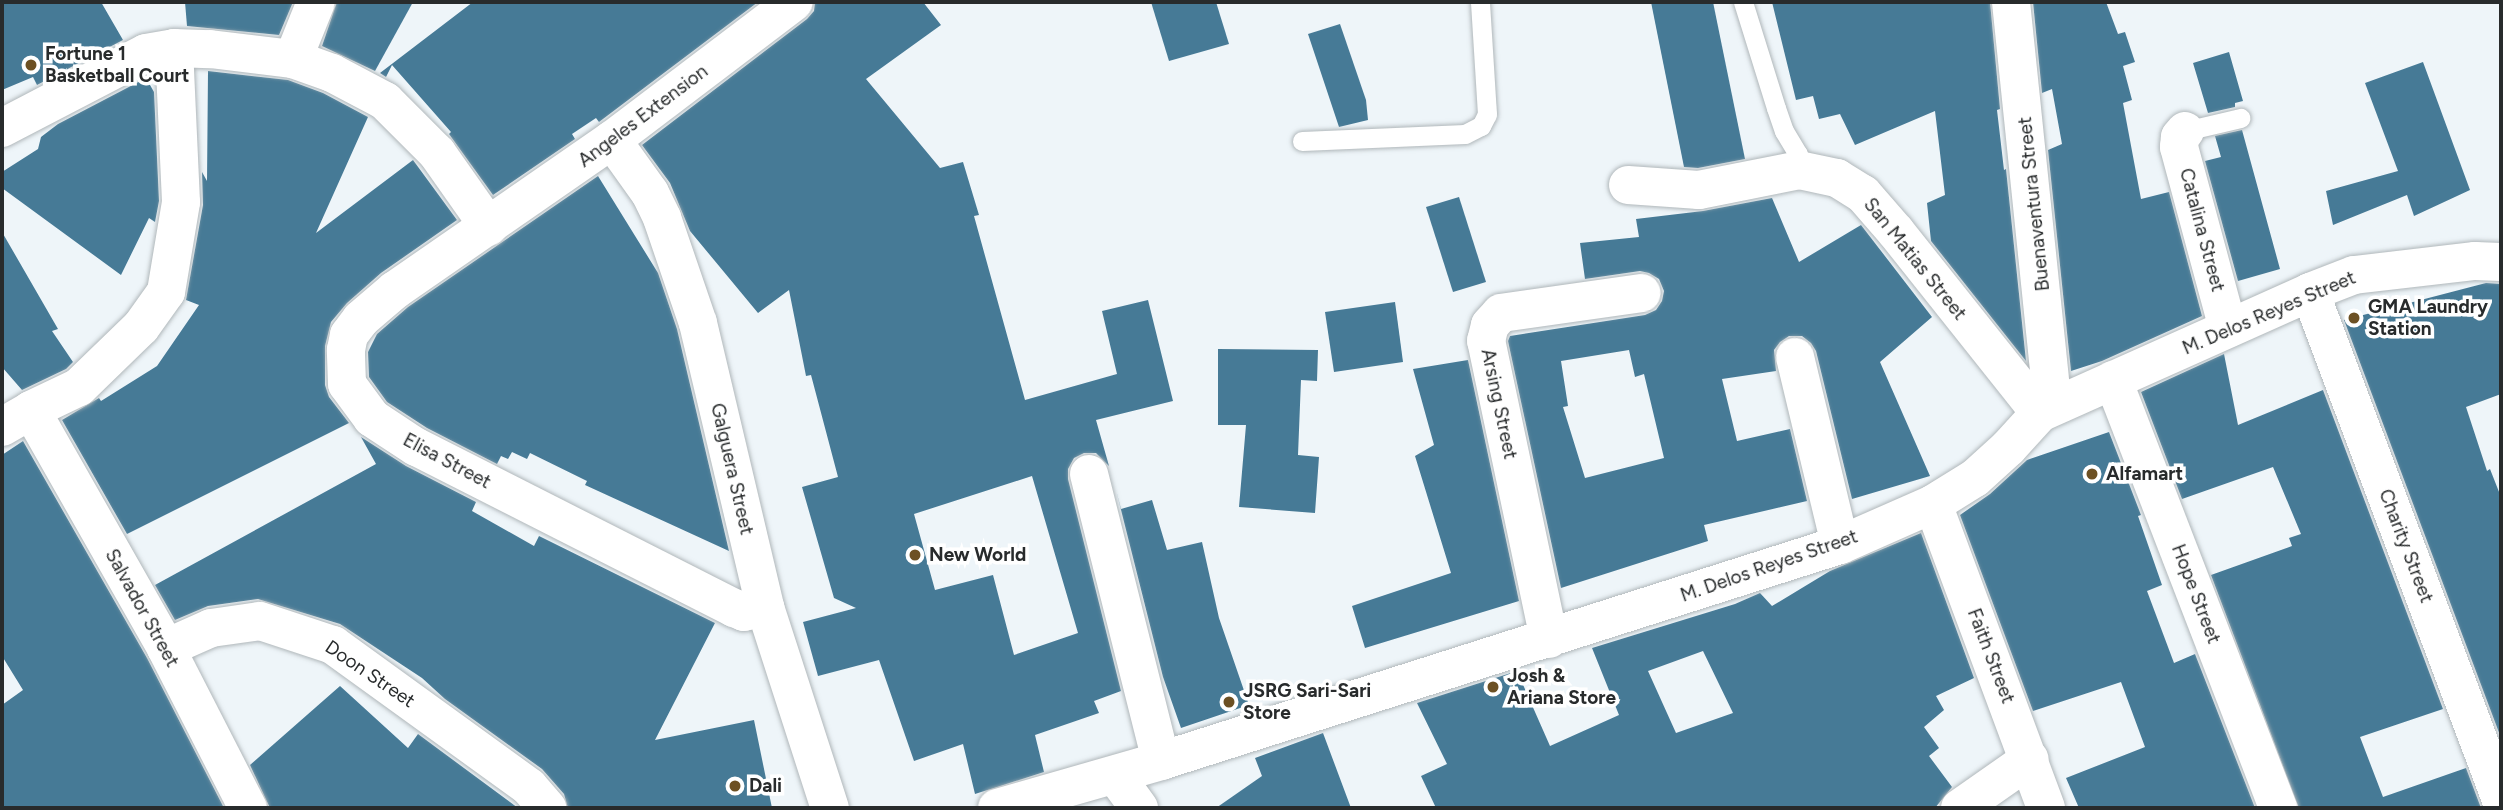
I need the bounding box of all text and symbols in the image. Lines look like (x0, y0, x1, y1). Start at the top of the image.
place label: Fortune 1 Basketball Court (45, 43, 189, 87)
marker: Fortune 1 Basketball Court (23, 57, 39, 73)
street label: Angeles Extension (574, 60, 712, 172)
street label: Buenaventura Street (2014, 116, 2054, 292)
street label: Catalina Street (2175, 166, 2229, 294)
street label: San Matias Street (1859, 193, 1971, 325)
street label: M. Delos Reyes Street (2179, 266, 2359, 360)
place label: GMA Laundry Station (2368, 296, 2488, 340)
marker: GMA Laundry Station (2346, 310, 2362, 326)
street label: Arsing Street (1476, 347, 1522, 461)
street label: Galguera Street (706, 401, 758, 537)
street label: Elisa Street (399, 428, 495, 494)
place label: Alfamart (2106, 463, 2183, 485)
marker: Alfamart (2084, 466, 2100, 482)
street label: Charity Street (2374, 486, 2438, 606)
street label: M. Delos Reyes Street (1677, 525, 1861, 607)
street label: Hope Street (2167, 541, 2225, 647)
place label: New World (929, 544, 1026, 566)
street label: Salvador Street (100, 545, 184, 671)
marker: New World (907, 547, 923, 563)
street label: Faith Street (1962, 605, 2020, 707)
street label: Doon Street (321, 636, 419, 712)
place label: Josh & Ariana Store (1507, 665, 1616, 709)
marker: Josh & Ariana Store (1485, 679, 1501, 695)
place label: JSRG Sari-Sari Store (1243, 680, 1371, 724)
marker: JSRG Sari-Sari Store (1221, 694, 1237, 710)
place label: Dali (749, 775, 782, 797)
marker: Dali (727, 778, 743, 794)

